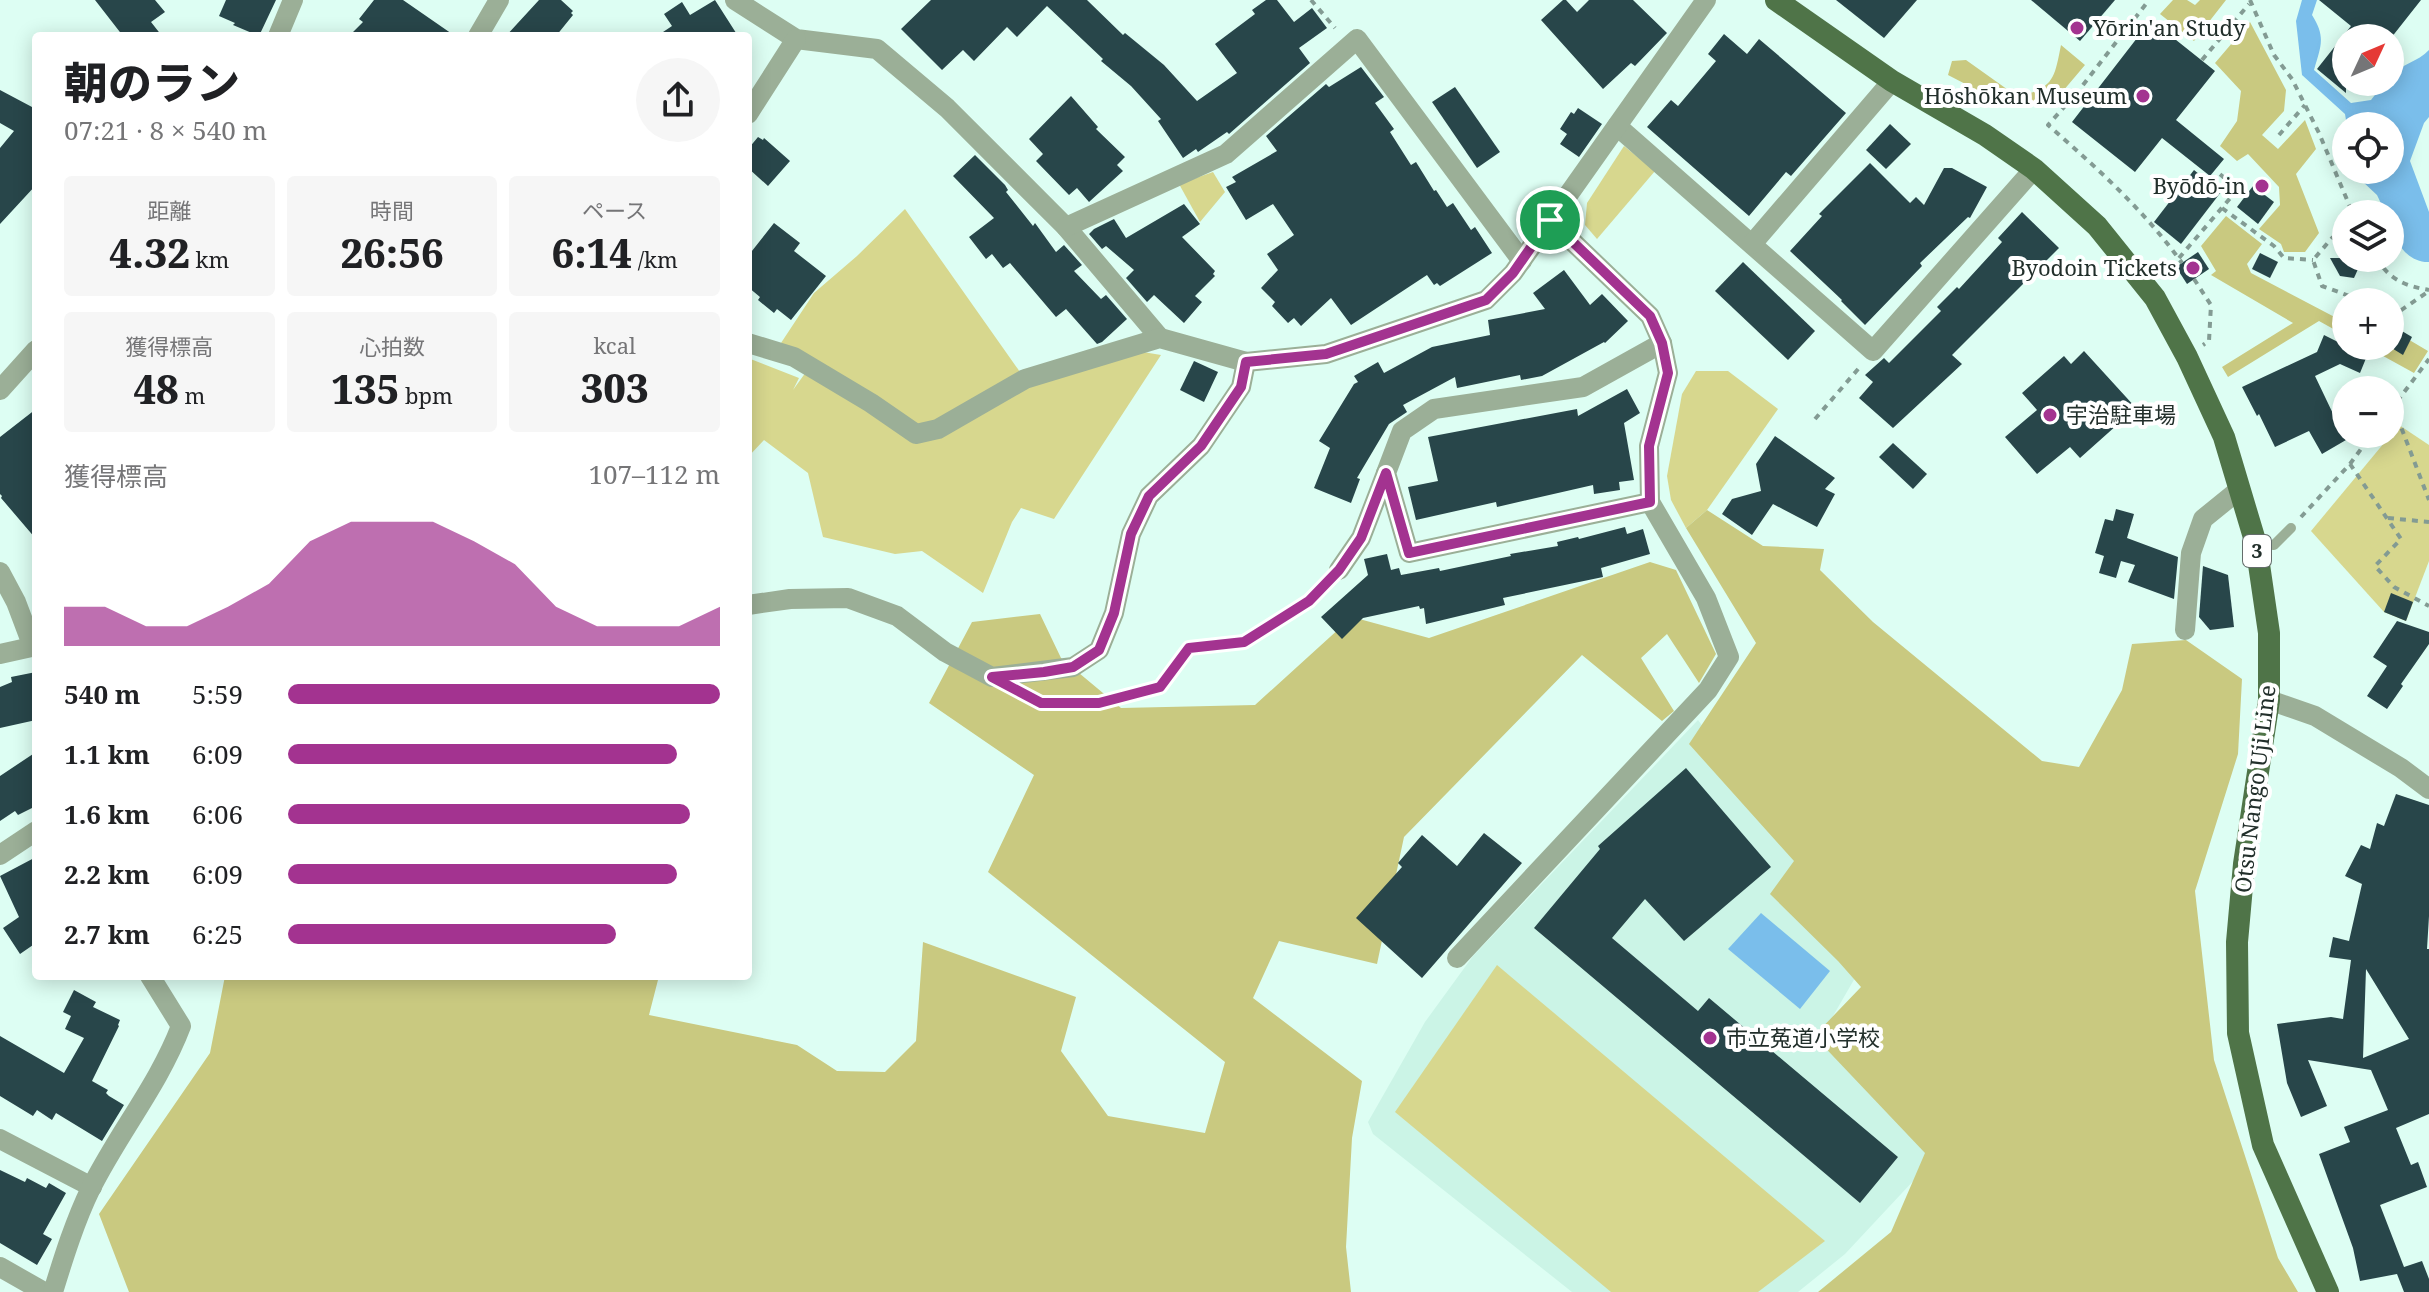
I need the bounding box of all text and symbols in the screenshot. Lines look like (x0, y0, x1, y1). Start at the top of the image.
place label: Yōrin'an Study (2092, 12, 2246, 42)
marker: Yōrin'an Study (2068, 19, 2086, 37)
north arrow (2332, 24, 2404, 96)
map controls (2332, 24, 2404, 448)
text: 朝のラン (64, 52, 240, 112)
button: share (636, 58, 720, 142)
place label: Hōshōkan Museum (1924, 80, 2127, 110)
marker: Hōshōkan Museum (2134, 87, 2152, 105)
text: 07:21 · 8 × 540 m (64, 112, 267, 148)
button: locate (2332, 112, 2404, 184)
place label: Byōdō-in (2153, 170, 2246, 200)
marker: Byōdō-in (2253, 177, 2271, 195)
pin (1516, 186, 1584, 254)
text: 距離 (147, 195, 191, 225)
text: 時間 (370, 195, 414, 225)
text: ペース (582, 195, 647, 225)
icon: arrive (1528, 198, 1572, 242)
button: layers (2332, 200, 2404, 272)
text: 4.32 (109, 225, 190, 280)
text: 26:56 (340, 225, 444, 280)
text: 6:14 (552, 225, 632, 280)
text: km (190, 244, 229, 274)
text: /km (632, 244, 678, 274)
place label: Byodoin Tickets (2012, 252, 2177, 282)
marker: Byodoin Tickets (2184, 259, 2202, 277)
button: + (2332, 288, 2404, 360)
text: kcal (593, 330, 636, 360)
text: 獲得標高 (125, 331, 213, 361)
text: 心拍数 (359, 331, 425, 361)
text: 303 (581, 360, 649, 415)
text: 48 (133, 361, 179, 416)
text: 135 (331, 361, 399, 416)
button: − (2332, 376, 2404, 448)
text: m (179, 380, 205, 410)
text: bpm (399, 380, 453, 410)
place label: 宇治駐車場 (2066, 399, 2176, 429)
marker: 宇治駐車場 (2041, 406, 2059, 424)
text: 107–112 m (588, 456, 720, 492)
text: 獲得標高 (64, 458, 168, 494)
road number: 3 (2243, 535, 2271, 567)
text: 540 m (64, 676, 140, 712)
text: 5:59 (192, 676, 243, 712)
street label: Otsu Nango Uji Line (2226, 683, 2282, 894)
text: 1.1 km (64, 736, 150, 772)
text: 6:09 (192, 736, 243, 772)
text: 1.6 km (64, 796, 150, 832)
text: 6:06 (192, 796, 243, 832)
text: 2.2 km (64, 856, 150, 892)
text: 6:09 (192, 856, 243, 892)
text: 2.7 km (64, 916, 150, 952)
text: 6:25 (192, 916, 243, 952)
place label: 市立菟道小学校 (1726, 1022, 1880, 1052)
marker: 市立菟道小学校 (1701, 1029, 1719, 1047)

